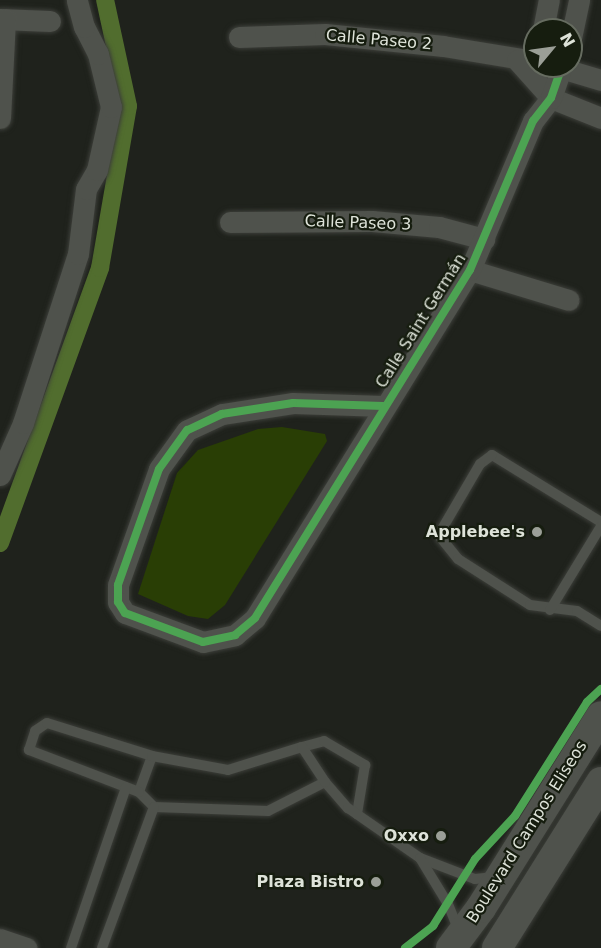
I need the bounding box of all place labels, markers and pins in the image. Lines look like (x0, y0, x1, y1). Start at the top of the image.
place label: Applebee's (426, 522, 525, 542)
marker: Applebee's (530, 525, 544, 539)
place label: Oxxo (384, 826, 429, 846)
marker: Oxxo (434, 829, 448, 843)
place label: Plaza Bistro (257, 872, 364, 892)
marker: Plaza Bistro (369, 875, 383, 889)

